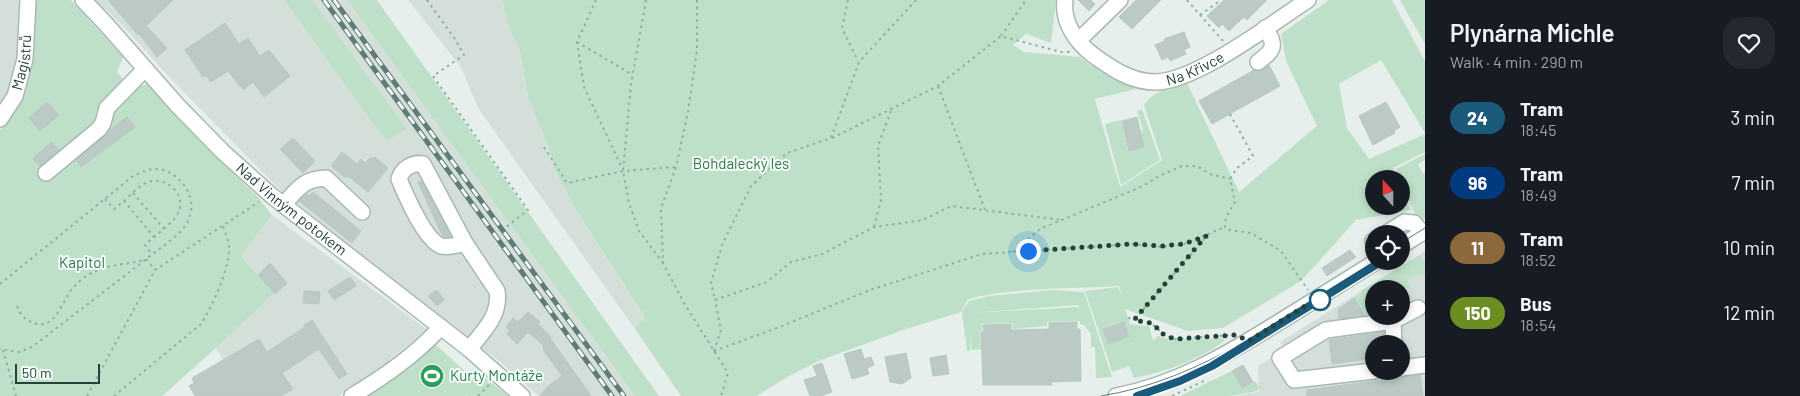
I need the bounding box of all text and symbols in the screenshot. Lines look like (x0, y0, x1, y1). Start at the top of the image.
button: heart (1723, 17, 1775, 69)
text: Plynárna Michle (1450, 18, 1615, 47)
street label: Magistrů (7, 34, 34, 92)
street label: Na Křivce (1164, 47, 1227, 89)
text: Walk · 4 min · 290 m (1450, 52, 1583, 71)
text: Tram (1520, 97, 1563, 120)
text: 3 min (1731, 106, 1775, 129)
text: 24 (1467, 107, 1488, 129)
text: 18:45 (1520, 120, 1556, 139)
park label: Bohdalecký les (693, 154, 789, 172)
street label: Nad Vinným potokem (233, 158, 351, 259)
text: Tram (1520, 162, 1563, 185)
north arrow (1365, 170, 1410, 215)
map controls (1365, 170, 1410, 380)
text: 7 min (1731, 171, 1775, 194)
text: 96 (1468, 172, 1487, 194)
text: 18:49 (1520, 185, 1557, 204)
button: locate (1365, 225, 1410, 270)
text: Tram (1520, 227, 1563, 250)
text: 10 min (1723, 236, 1775, 259)
text: 11 (1471, 237, 1484, 259)
your location (1016, 239, 1041, 264)
text: 18:52 (1520, 250, 1556, 269)
park label: Kapitol (59, 253, 105, 271)
button: + (1365, 280, 1410, 325)
unlabelled marker (1309, 289, 1331, 311)
text: Bus (1520, 292, 1552, 315)
text: 12 min (1724, 301, 1775, 324)
text: 150 (1464, 302, 1491, 324)
text: 18:54 (1520, 315, 1556, 334)
button: − (1365, 335, 1410, 380)
scale bar (15, 361, 100, 384)
sports icon: Kurty Montáže (419, 363, 445, 389)
text: 50 m (22, 364, 51, 381)
place label: Kurty Montáže (450, 366, 543, 384)

